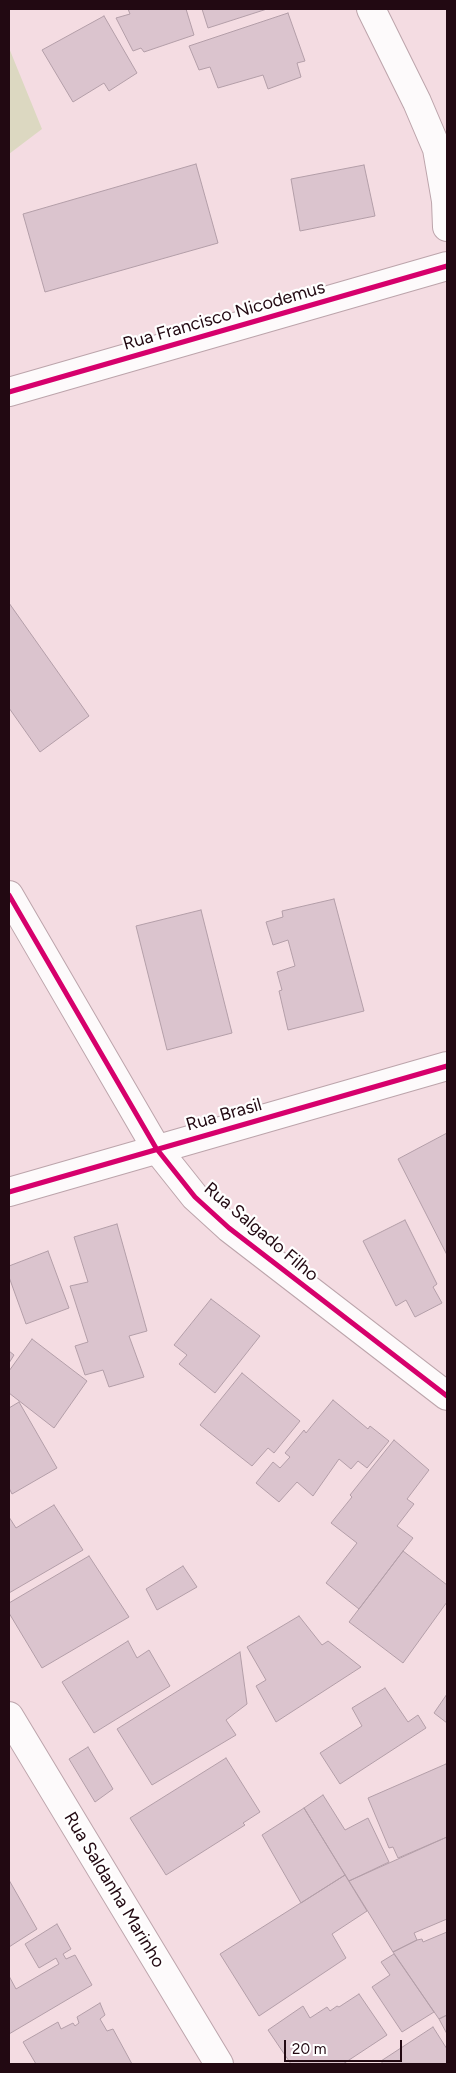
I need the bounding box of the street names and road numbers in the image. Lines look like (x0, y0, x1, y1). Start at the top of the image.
street label: Rua Francisco Nicodemus (120, 277, 328, 355)
street label: Rua Brasil (184, 1094, 264, 1136)
street label: Rua Salgado Filho (199, 1178, 323, 1286)
street label: Rua Saldanha Marinho (59, 1808, 169, 1972)

